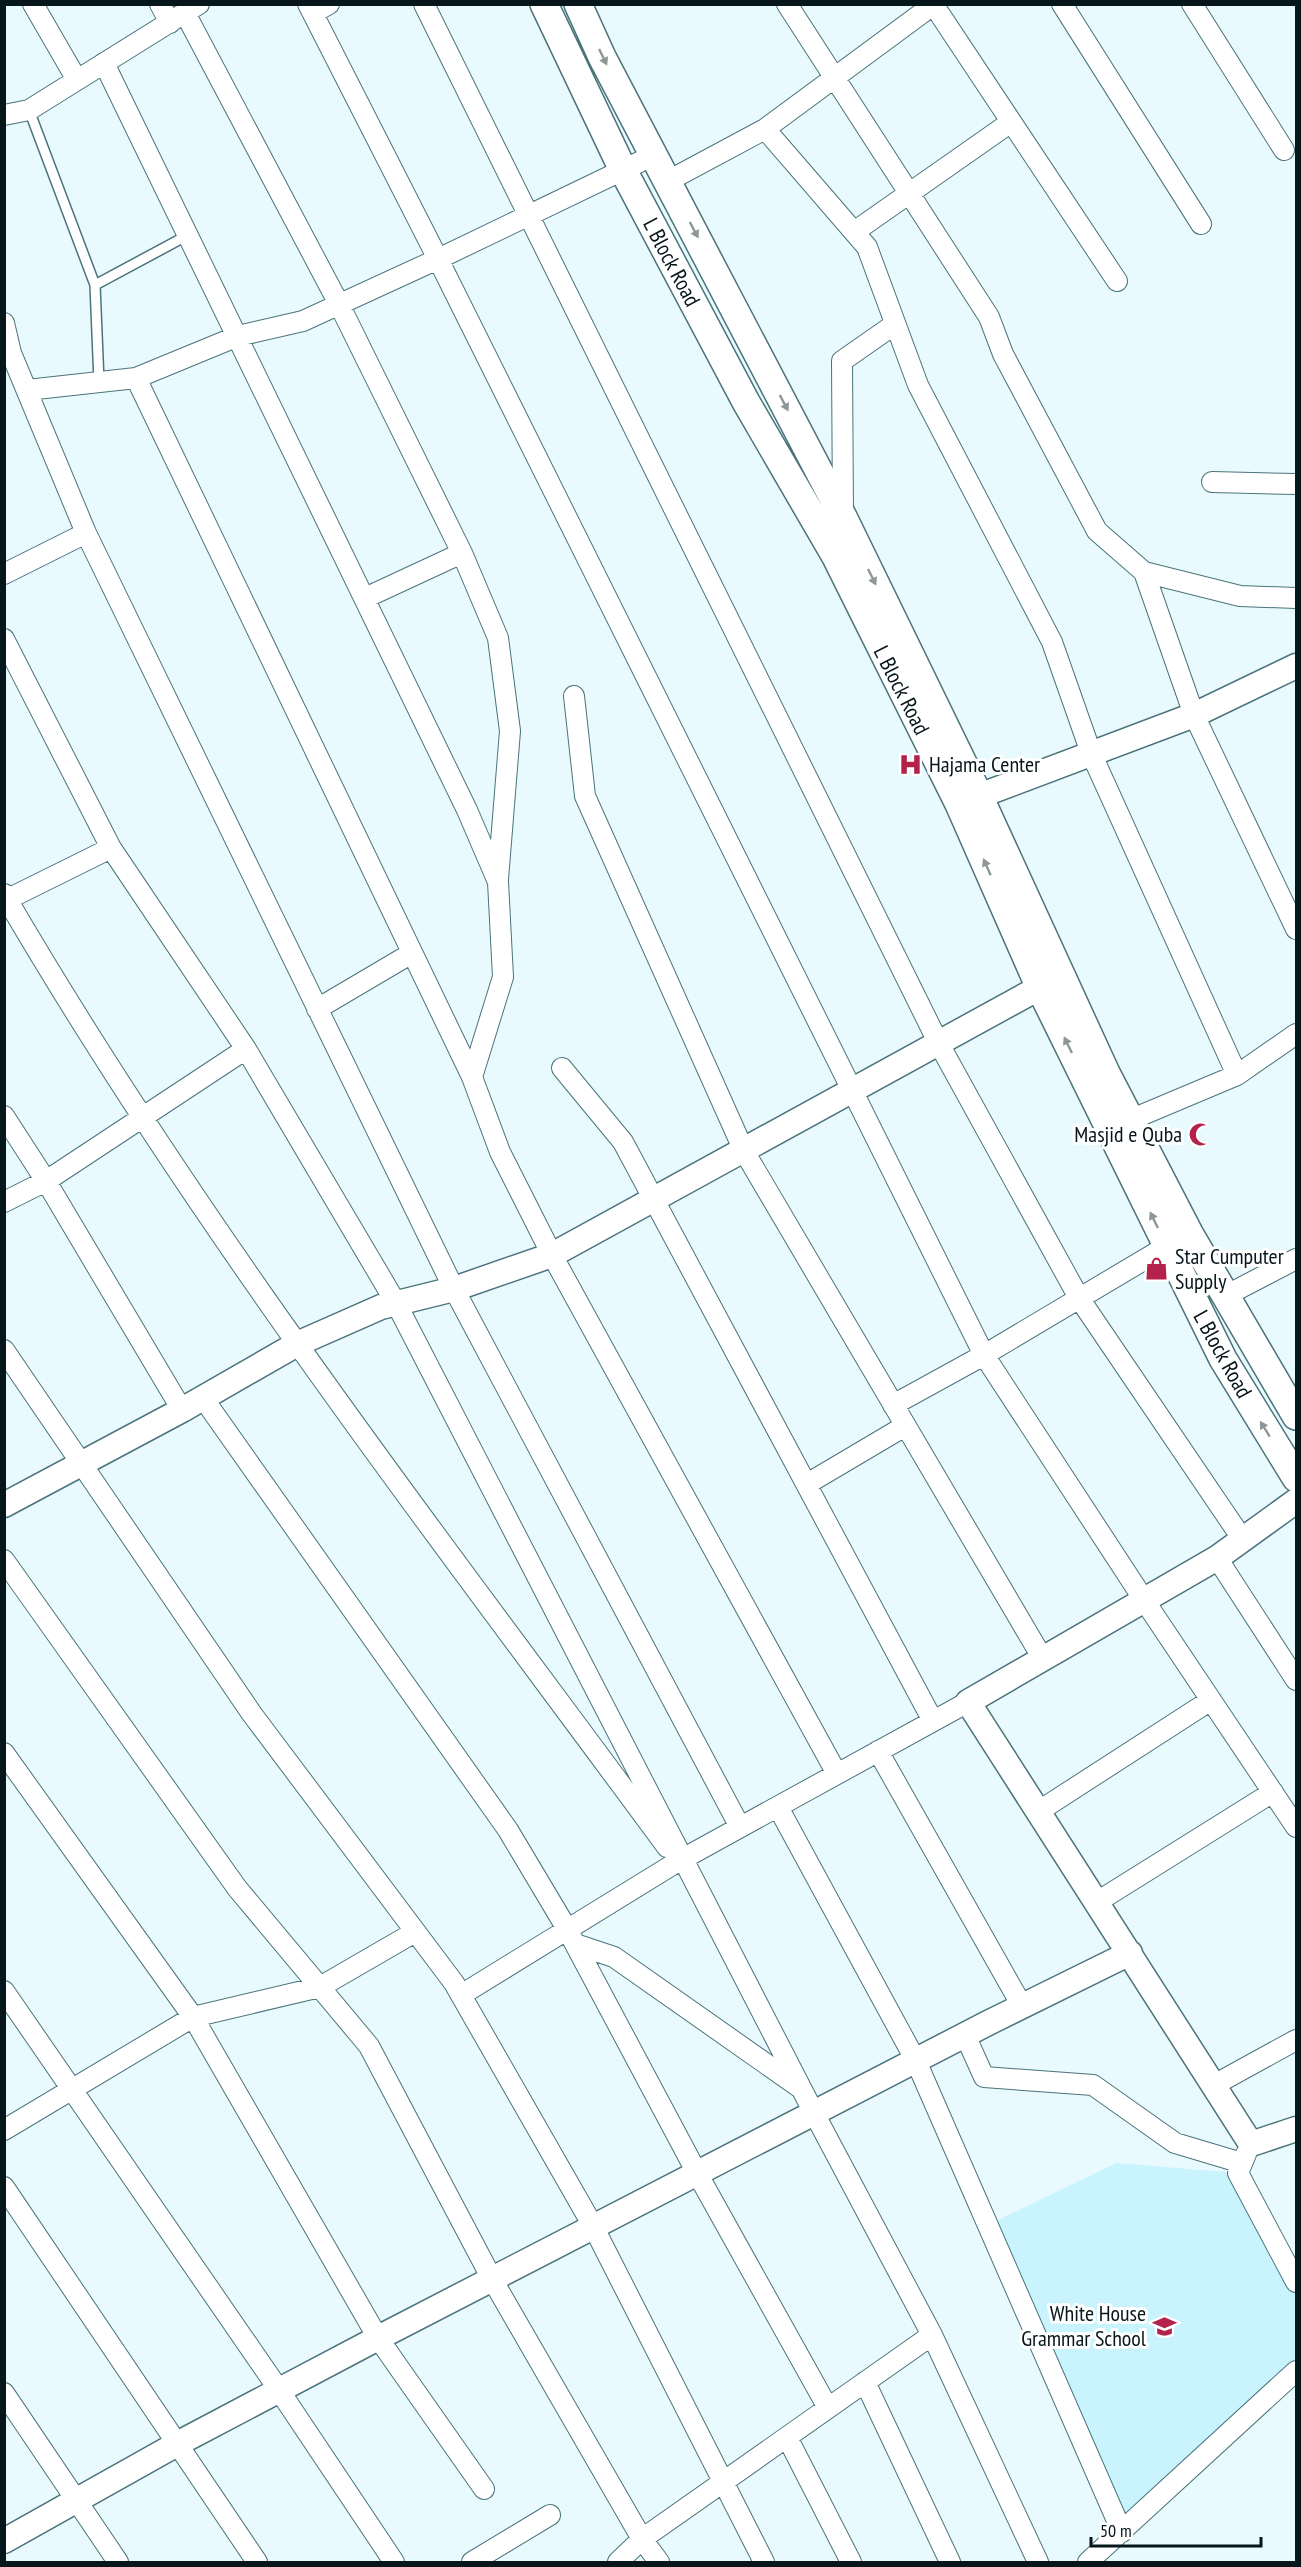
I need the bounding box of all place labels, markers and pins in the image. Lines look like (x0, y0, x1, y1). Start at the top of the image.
place label: Hajama Center (929, 750, 1040, 778)
hospital icon: Hajama Center (898, 751, 924, 777)
place label: Masjid e Quba (1074, 1120, 1182, 1148)
mosque icon: Masjid e Quba (1187, 1121, 1213, 1147)
place label: Star Cumputer Supply (1175, 1242, 1284, 1295)
shop icon: Star Cumputer Supply (1144, 1256, 1170, 1282)
place label: White House Grammar School (1021, 2299, 1147, 2352)
school or university icon: White House Grammar School (1151, 2313, 1177, 2339)

